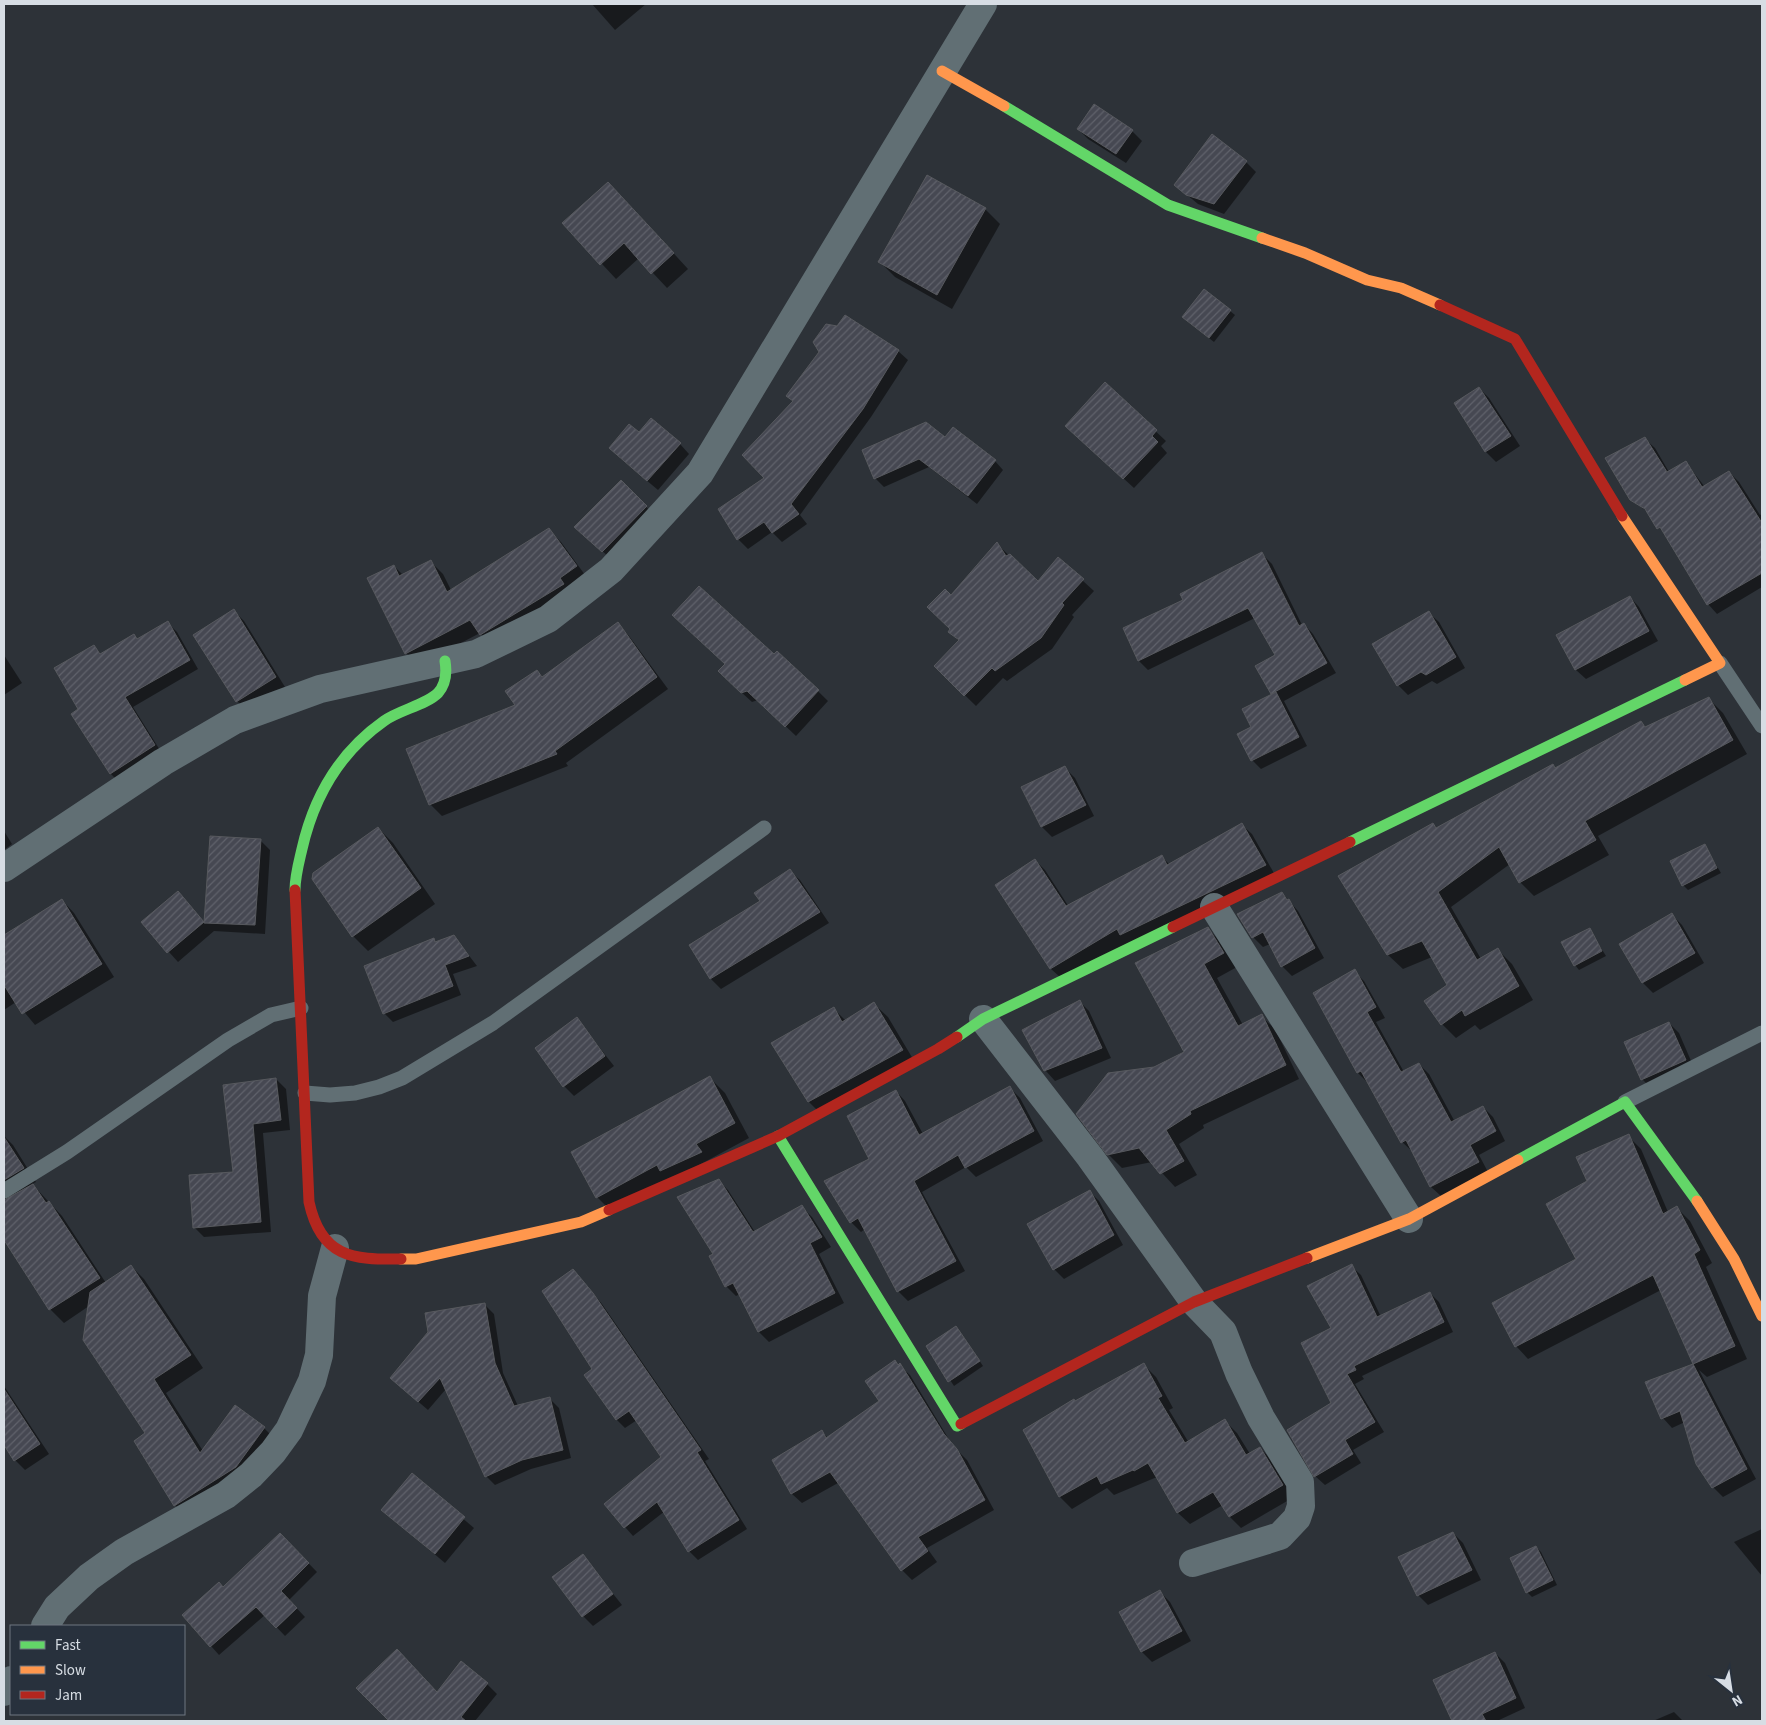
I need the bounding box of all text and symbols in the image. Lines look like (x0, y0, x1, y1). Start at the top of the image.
legend (10, 1625, 185, 1715)
text: Fast (55, 1635, 81, 1656)
text: Slow (55, 1660, 86, 1681)
north arrow (1706, 1665, 1756, 1715)
text: Jam (55, 1685, 82, 1706)
text: N (1728, 1689, 1746, 1711)

